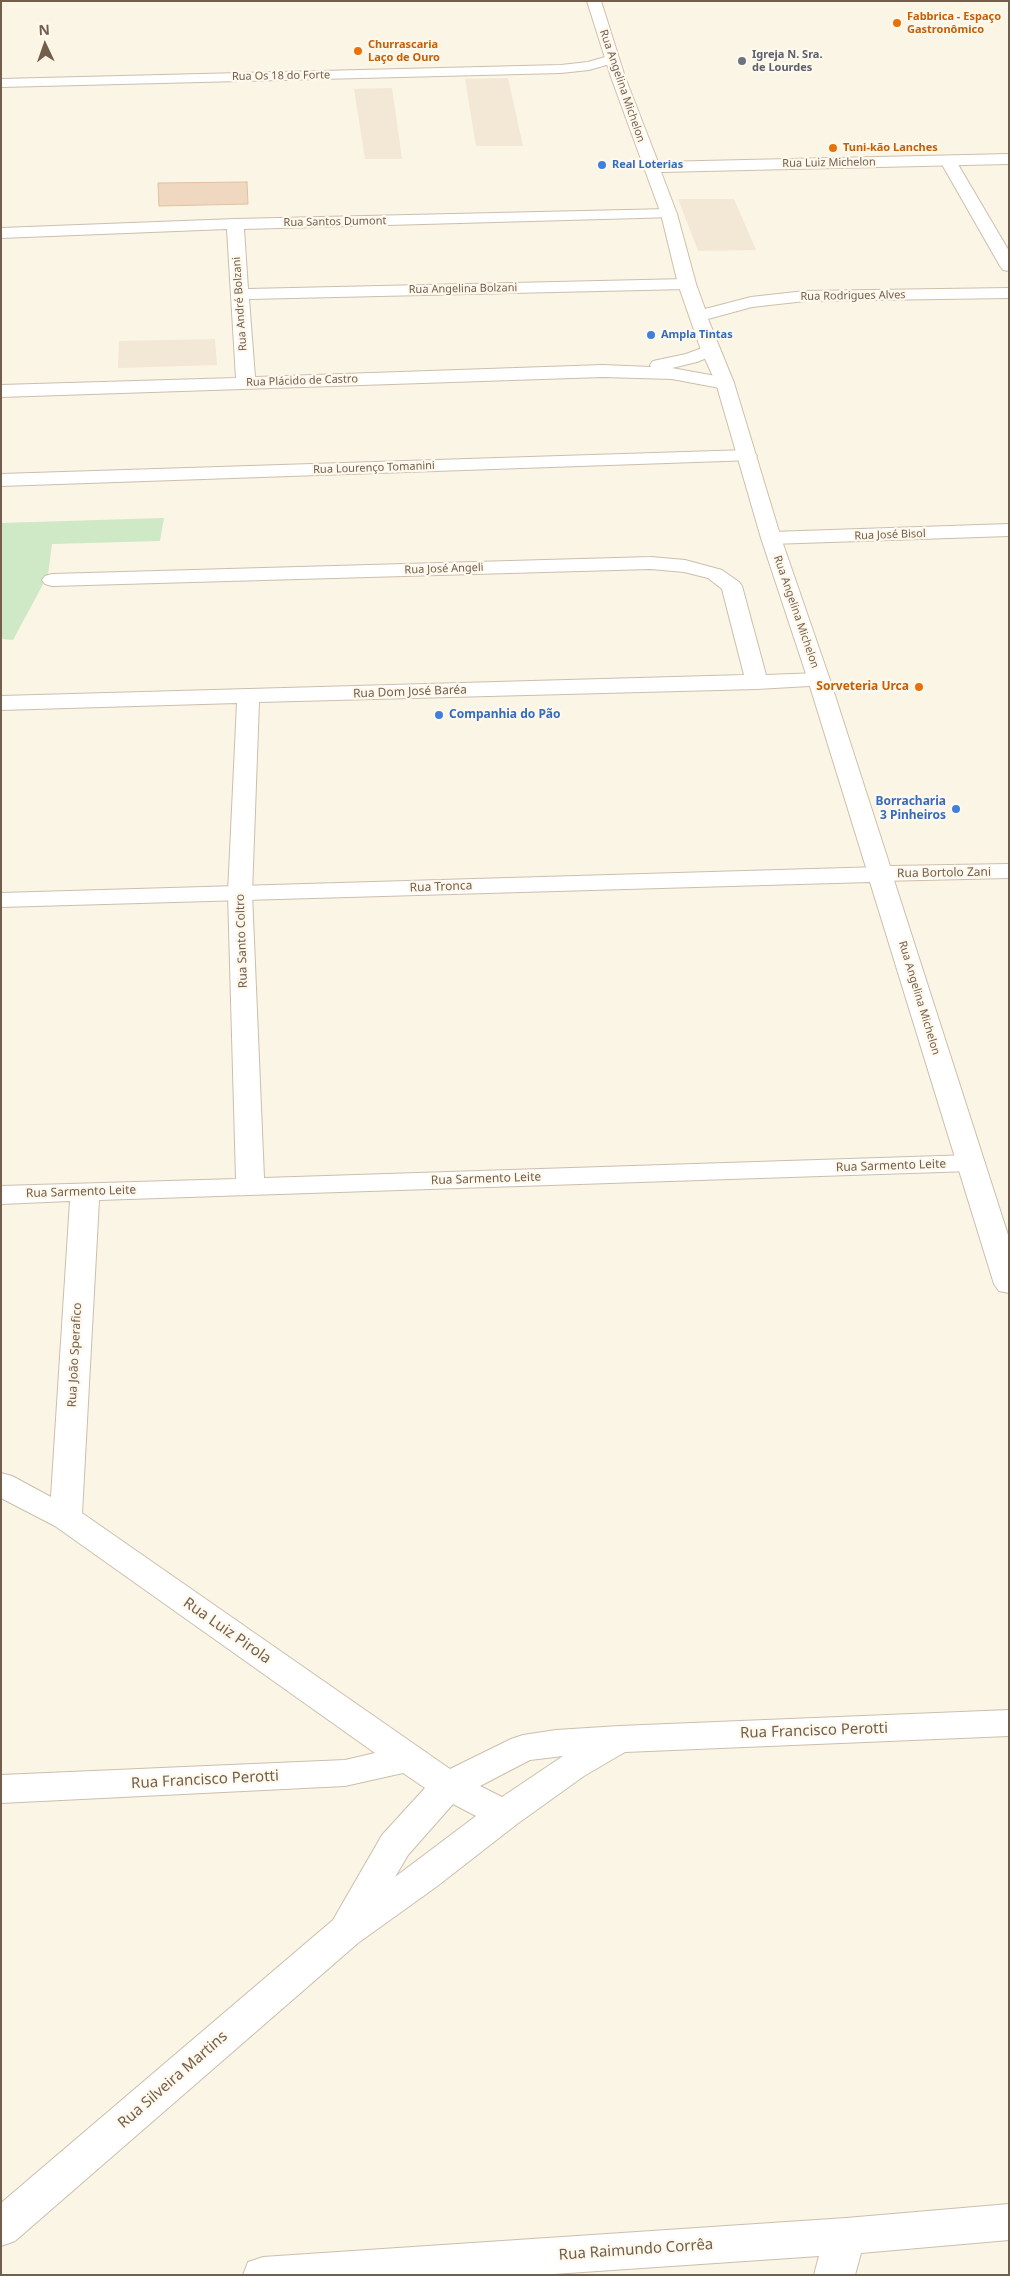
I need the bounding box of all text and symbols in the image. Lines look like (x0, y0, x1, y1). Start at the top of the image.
place label: Fabbrica - Espaço Gastronômico (907, 10, 1001, 36)
marker: Fabbrica - Espaço Gastronômico (891, 17, 903, 29)
north arrow (20, 20, 70, 70)
text: N (38, 20, 50, 39)
street label: Rua Angelina Michelon (596, 28, 648, 144)
place label: Churrascaria Laço de Ouro (368, 38, 440, 64)
marker: Churrascaria Laço de Ouro (352, 45, 364, 57)
place label: Igreja N. Sra. de Lourdes (752, 48, 823, 74)
marker: Igreja N. Sra. de Lourdes (736, 55, 748, 67)
street label: Rua Os 18 do Forte (232, 69, 330, 83)
place label: Tuni-kão Lanches (843, 141, 938, 155)
marker: Tuni-kão Lanches (827, 142, 839, 154)
street label: Rua Luiz Michelon (782, 156, 876, 170)
place label: Real Loterias (612, 158, 683, 172)
marker: Real Loterias (596, 159, 608, 171)
street label: Rua Santos Dumont (283, 215, 387, 229)
street label: Rua André Bolzani (230, 257, 250, 351)
street label: Rua Angelina Bolzani (409, 281, 517, 297)
street label: Rua Rodrigues Alves (800, 288, 906, 304)
place label: Ampla Tintas (661, 328, 733, 342)
marker: Ampla Tintas (645, 329, 657, 341)
street label: Rua Plácido de Castro (246, 372, 358, 390)
street label: Rua Lourenço Tomanini (313, 459, 435, 477)
street label: Rua José Bisol (854, 527, 926, 543)
street label: Rua Angelina Michelon (770, 554, 822, 670)
street label: Rua José Angeli (404, 561, 484, 577)
place label: Sorveteria Urca (816, 680, 909, 694)
marker: Sorveteria Urca (913, 681, 925, 693)
street label: Rua Dom José Baréa (353, 683, 467, 701)
place label: Companhia do Pão (449, 708, 561, 722)
marker: Companhia do Pão (433, 709, 445, 721)
place label: Borracharia 3 Pinheiros (876, 795, 946, 823)
marker: Borracharia 3 Pinheiros (950, 803, 962, 815)
street label: Rua Bortolo Zani (897, 865, 991, 881)
street label: Rua Tronca (409, 879, 473, 895)
street label: Rua Santo Coltro (233, 894, 251, 988)
street label: Rua Angelina Michelon (895, 939, 943, 1057)
street label: Rua Sarmento Leite (836, 1157, 946, 1175)
street label: Rua Sarmento Leite (431, 1170, 541, 1188)
street label: Rua Sarmento Leite (26, 1183, 136, 1201)
street label: Rua João Sperafico (65, 1302, 85, 1408)
street label: Rua Luiz Pirola (180, 1594, 274, 1668)
street label: Rua Francisco Perotti (740, 1719, 888, 1743)
street label: Rua Francisco Perotti (131, 1767, 279, 1793)
street label: Rua Silveira Martins (115, 2028, 231, 2132)
street label: Rua Raimundo Corrêa (558, 2236, 714, 2264)

